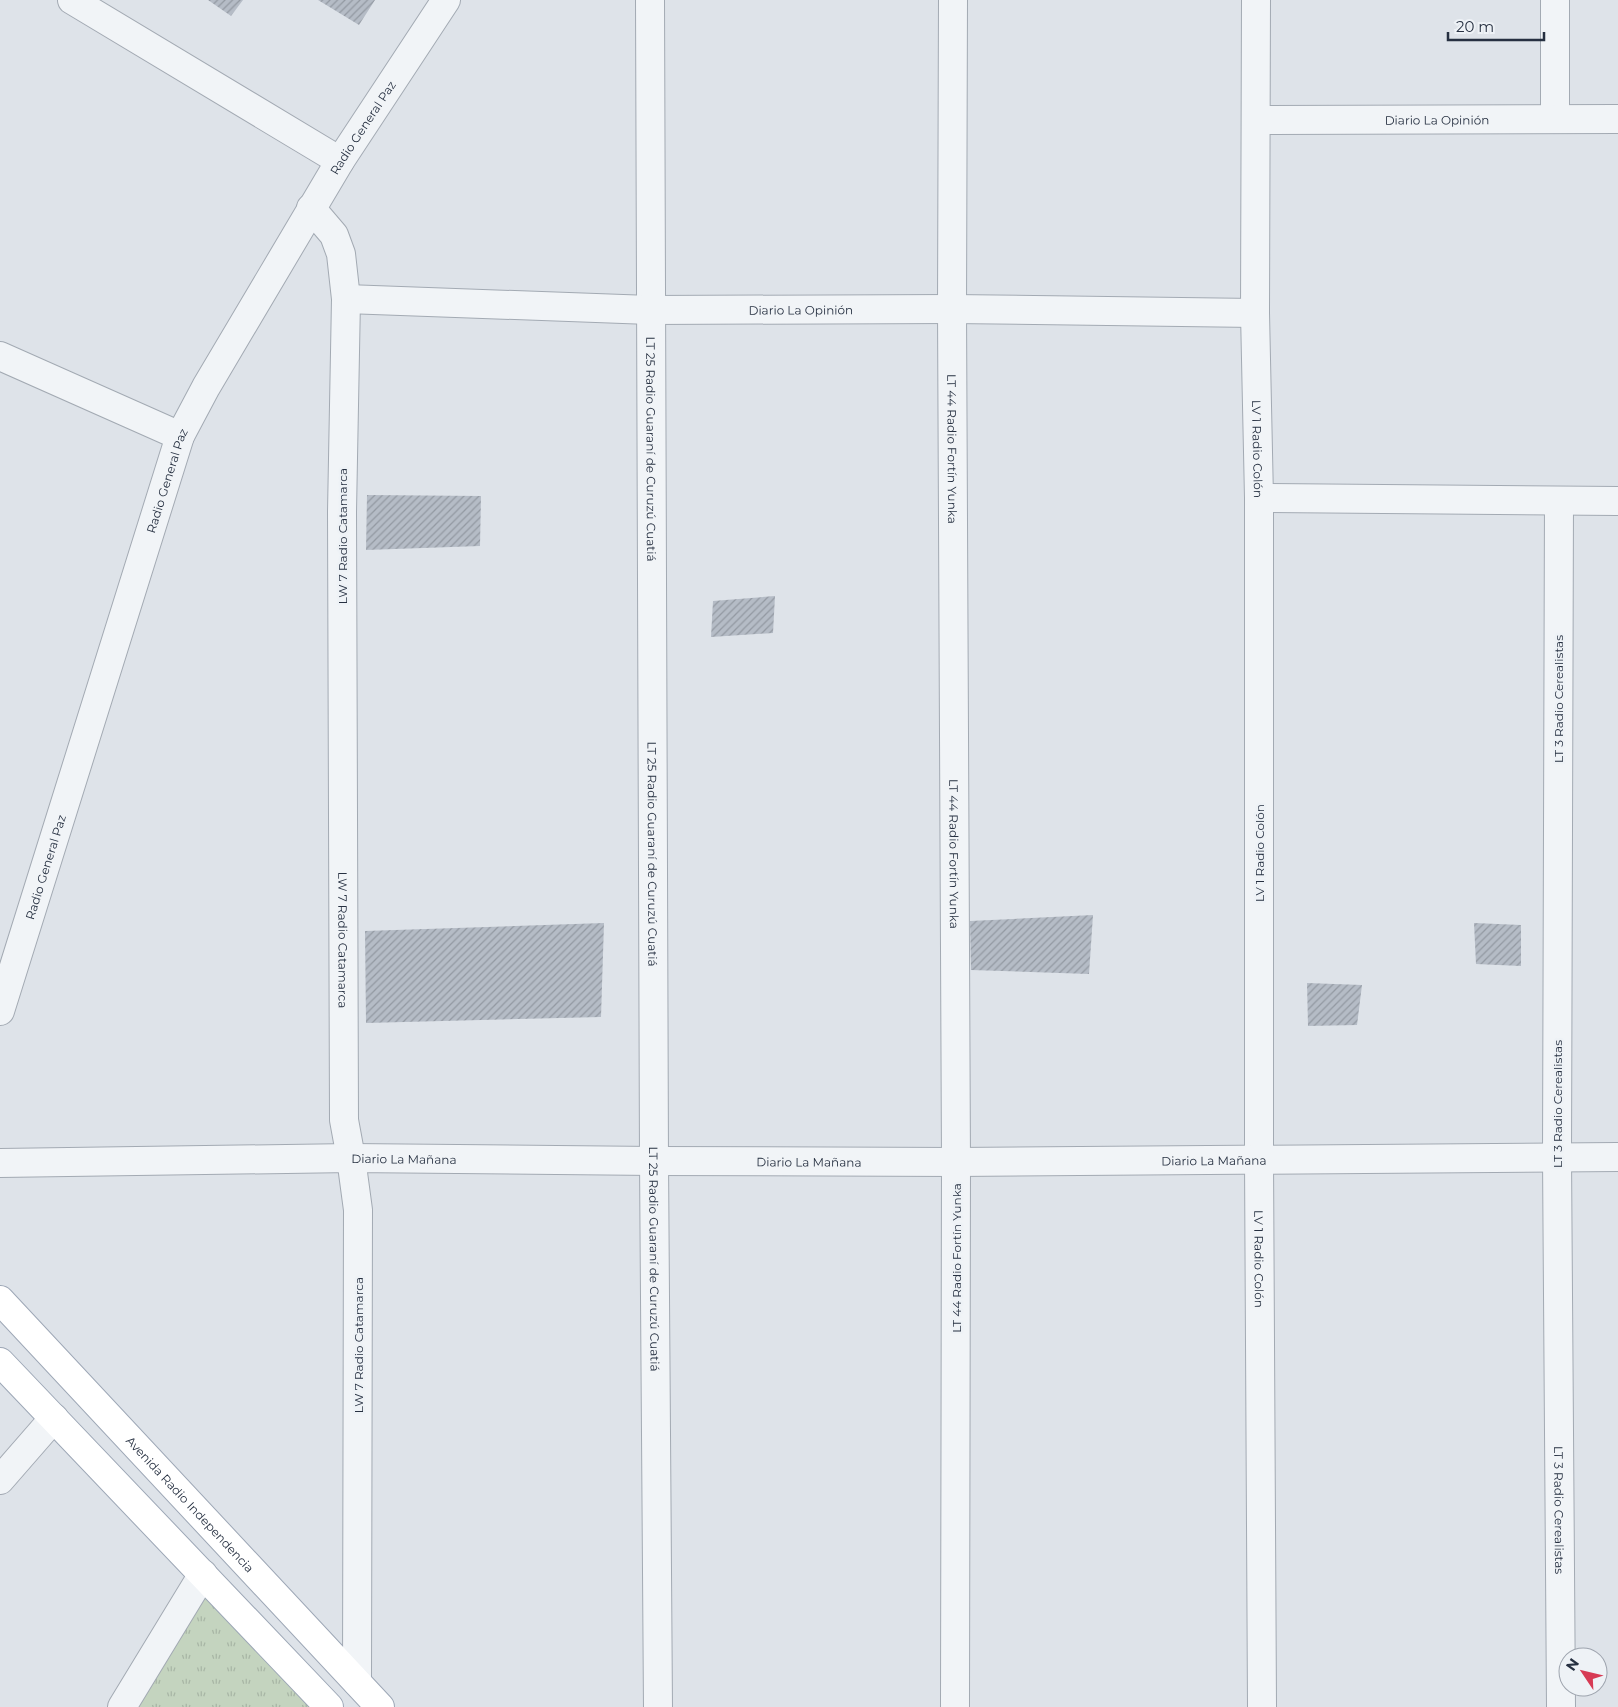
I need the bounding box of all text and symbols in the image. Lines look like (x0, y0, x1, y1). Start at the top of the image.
scale bar (1448, 10, 1544, 42)
text: 20 m (1456, 17, 1494, 36)
street label: Radio General Paz (326, 78, 398, 177)
street label: Diario La Opinión (1385, 112, 1489, 127)
street label: Diario La Opinión (748, 302, 853, 317)
street label: LT 25 Radio Guaraní de Curuzú Cuatiá (644, 336, 659, 562)
street label: LT 44 Radio Fortín Yunka (945, 374, 961, 524)
street label: LV 1 Radio Colón (1249, 400, 1266, 498)
street label: Radio General Paz (143, 425, 190, 535)
street label: LW 7 Radio Catamarca (335, 468, 350, 604)
street label: LT 3 Radio Cerealistas (1551, 635, 1566, 763)
street label: LT 25 Radio Guaraní de Curuzú Cuatiá (645, 741, 661, 967)
street label: LT 44 Radio Fortín Yunka (947, 779, 962, 929)
street label: LV 1 Radio Colón (1252, 804, 1267, 902)
street label: Radio General Paz (22, 813, 69, 921)
street label: LW 7 Radio Catamarca (336, 872, 351, 1008)
street label: LT 3 Radio Cerealistas (1550, 1040, 1565, 1168)
street label: LT 25 Radio Guaraní de Curuzú Cuatiá (646, 1146, 663, 1372)
street label: Diario La Mañana (351, 1151, 457, 1167)
street label: Diario La Mañana (1161, 1152, 1267, 1168)
street label: Diario La Mañana (756, 1154, 862, 1169)
street label: LT 44 Radio Fortín Yunka (949, 1183, 964, 1333)
street label: LV 1 Radio Colón (1252, 1210, 1267, 1308)
street label: LW 7 Radio Catamarca (351, 1277, 366, 1413)
street label: Avenida Radio Independencia (123, 1433, 258, 1575)
street label: LT 3 Radio Cerealistas (1552, 1446, 1568, 1574)
north arrow (1558, 1647, 1608, 1697)
text: N (1562, 1655, 1583, 1674)

